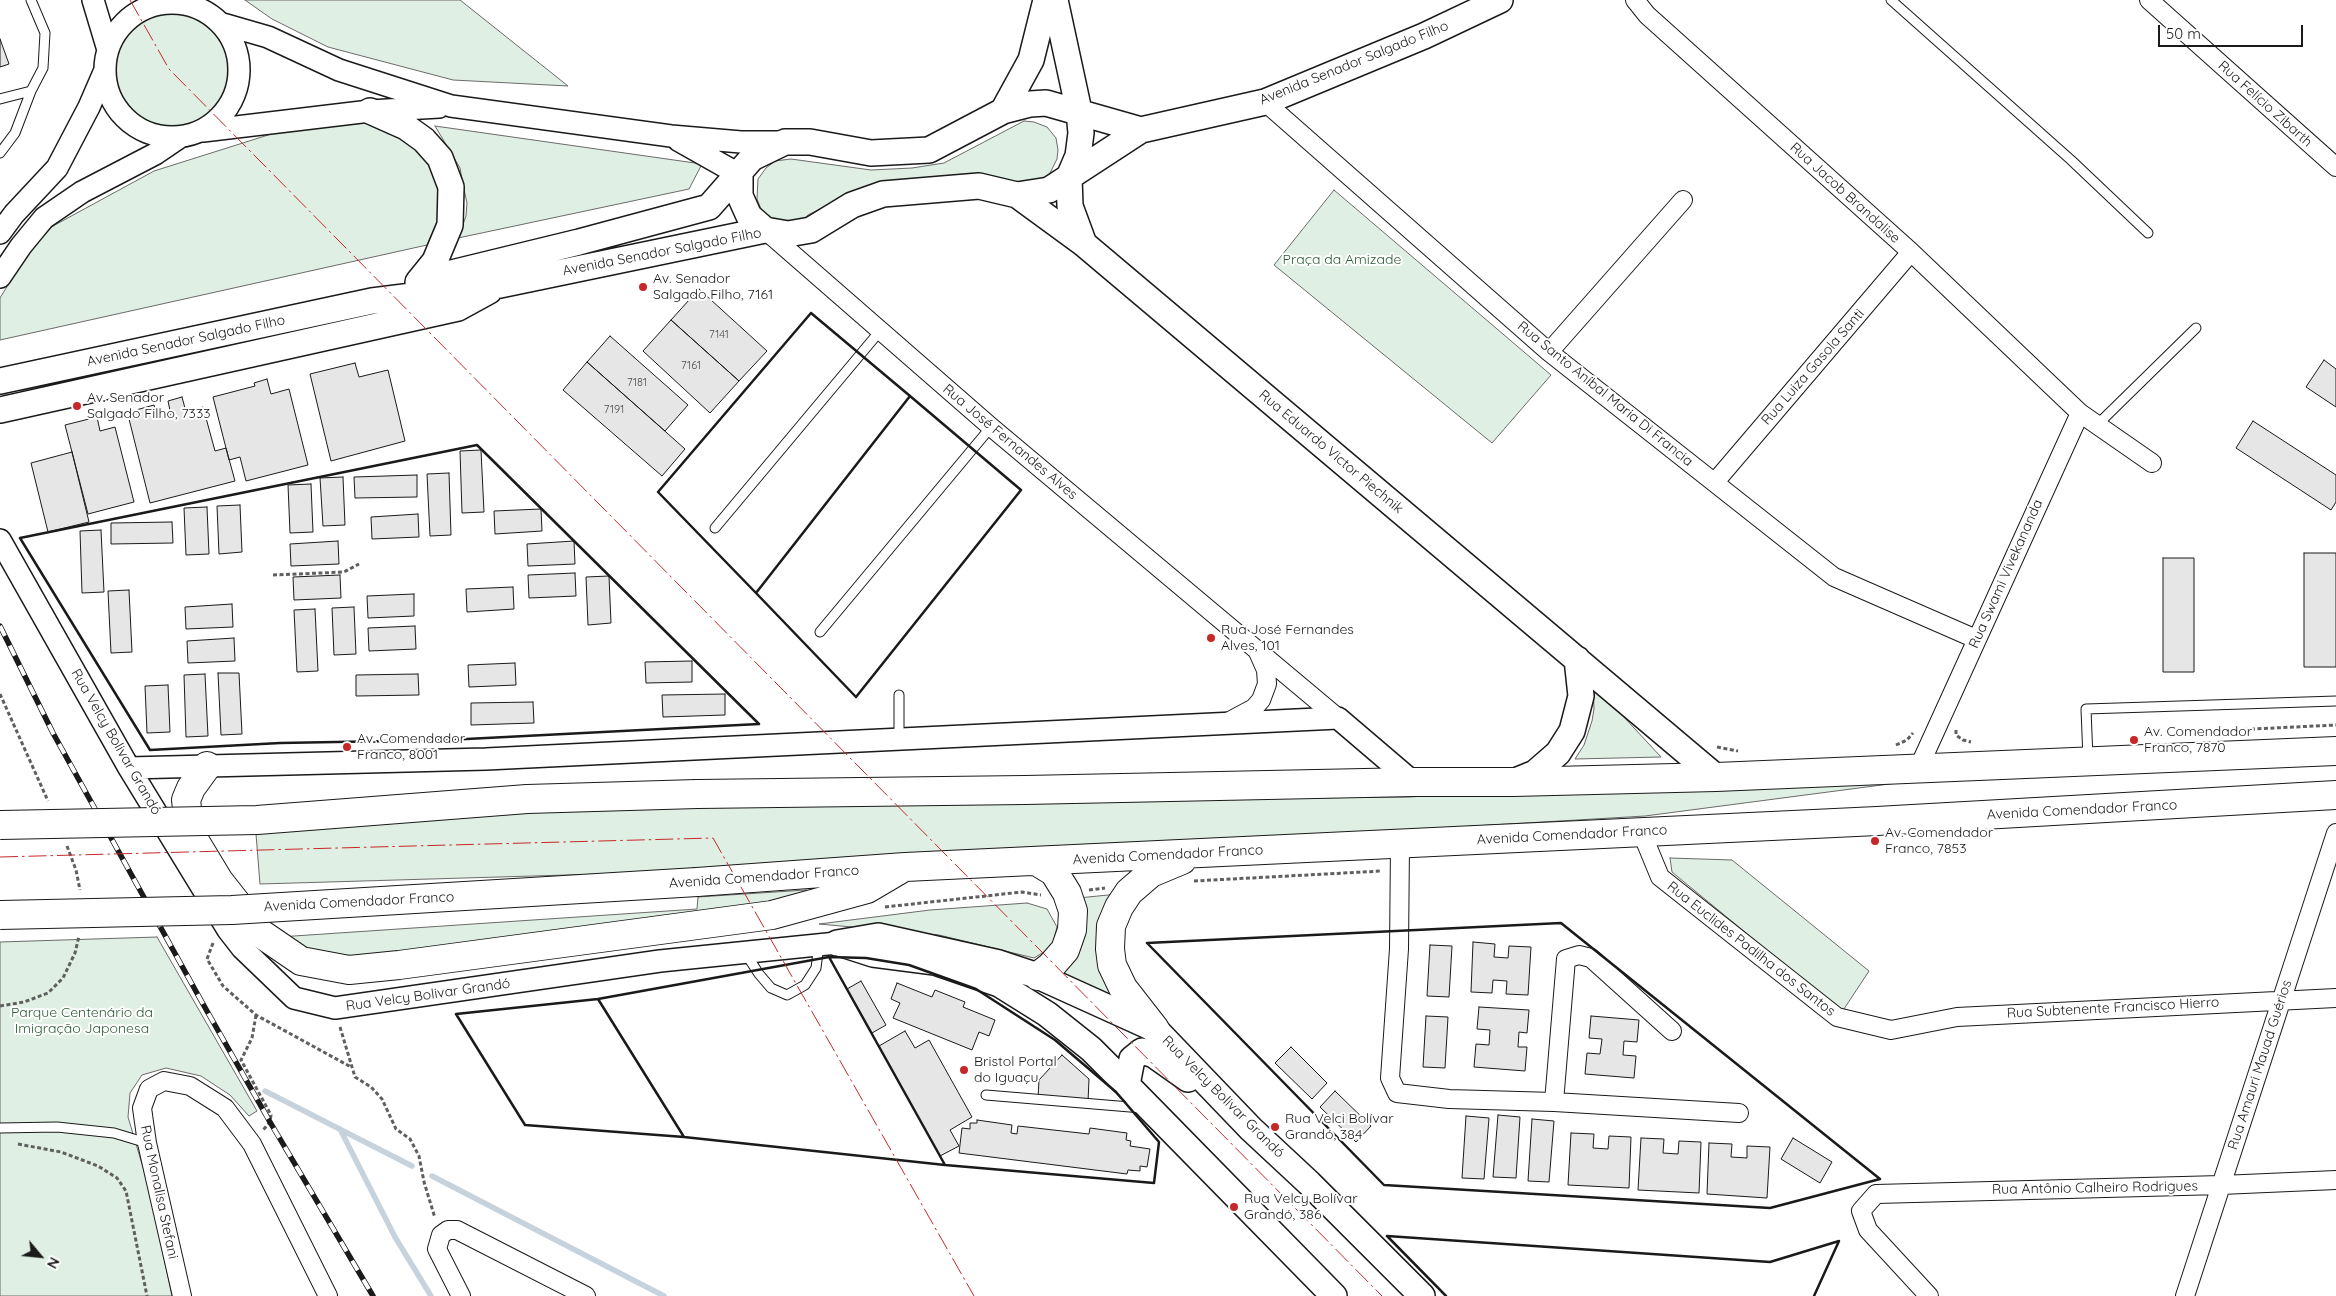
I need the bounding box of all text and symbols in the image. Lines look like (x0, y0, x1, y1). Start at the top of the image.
scale bar (2161, 15, 2306, 47)
street label: Avenida Senador Salgado Filho (1257, 17, 1451, 109)
text: 50 m (2166, 24, 2201, 43)
street label: Rua Felício Zibarth (2214, 57, 2316, 151)
street label: Rua Jacob Brandalise (1786, 139, 1904, 247)
street label: Avenida Senador Salgado Filho (561, 224, 763, 280)
park label: Praça da Amizade (1283, 252, 1401, 268)
place label: Av. Senador Salgado Filho, 7161 (653, 271, 773, 304)
marker: Av. Senador Salgado Filho, 7161 (637, 281, 649, 293)
street label: Rua Luiza Gasola Santi (1758, 306, 1868, 428)
street label: Avenida Senador Salgado Filho (85, 312, 287, 370)
street label: Rua Santo Aníbal Maria Di Francia (1514, 318, 1696, 470)
house number: 7141 (709, 328, 729, 342)
house number: 7161 (681, 359, 701, 373)
house number: 7181 (627, 376, 647, 390)
street label: Rua José Fernandes Alves (939, 381, 1081, 503)
street label: Rua Eduardo Victor Piechnik (1255, 387, 1407, 517)
place label: Av. Senador Salgado Filho, 7333 (87, 390, 211, 422)
marker: Av. Senador Salgado Filho, 7333 (71, 400, 83, 412)
house number: 7191 (604, 403, 624, 417)
street label: Rua Swami Vivekananda (1966, 497, 2046, 651)
place label: Rua José Fernandes Alves, 101 (1221, 622, 1354, 654)
marker: Rua José Fernandes Alves, 101 (1205, 632, 1217, 644)
street label: Rua Velcy Bolivar Grandó (67, 666, 165, 818)
place label: Av. Comendador Franco, 7870 (2144, 724, 2252, 756)
place label: Av. Comendador Franco, 8001 (357, 731, 465, 764)
marker: Av. Comendador Franco, 7870 (2128, 734, 2140, 746)
marker: Av. Comendador Franco, 8001 (341, 741, 353, 753)
street label: Avenida Comendador Franco (1986, 797, 2178, 823)
street label: Avenida Comendador Franco (1476, 822, 1668, 848)
place label: Av. Comendador Franco, 7853 (1885, 825, 1993, 858)
marker: Av. Comendador Franco, 7853 (1869, 835, 1881, 847)
street label: Avenida Comendador Franco (1072, 842, 1264, 868)
street label: Avenida Comendador Franco (668, 862, 860, 892)
street label: Rua Euclides Padilha dos Santos (1664, 878, 1838, 1020)
street label: Avenida Comendador Franco (263, 889, 455, 915)
street label: Rua Velcy Bolivar Grandó (345, 975, 511, 1015)
street label: Rua Amauri Mauad Guérios (2225, 978, 2295, 1152)
street label: Rua Subtenente Francisco Hierro (2006, 994, 2220, 1022)
park label: Parque Centenário da Imigração Japonesa (11, 1005, 153, 1038)
street label: Rua Velcy Bolivar Grandó (1158, 1032, 1288, 1162)
place label: Bristol Portal do Iguaçu (974, 1054, 1057, 1086)
marker: Bristol Portal do Iguaçu (958, 1064, 970, 1076)
place label: Rua Velci Bolívar Grandó, 384 (1285, 1111, 1394, 1144)
marker: Rua Velci Bolívar Grandó, 384 (1269, 1121, 1281, 1133)
street label: Rua Monalisa Stefani (137, 1124, 181, 1260)
street label: Rua Antônio Calheiro Rodrigues (1992, 1178, 2198, 1198)
place label: Rua Velcy Bolívar Grandó, 386 (1244, 1191, 1358, 1224)
marker: Rua Velcy Bolívar Grandó, 386 (1228, 1201, 1240, 1213)
north arrow (15, 1231, 65, 1281)
text: N (43, 1254, 64, 1272)

